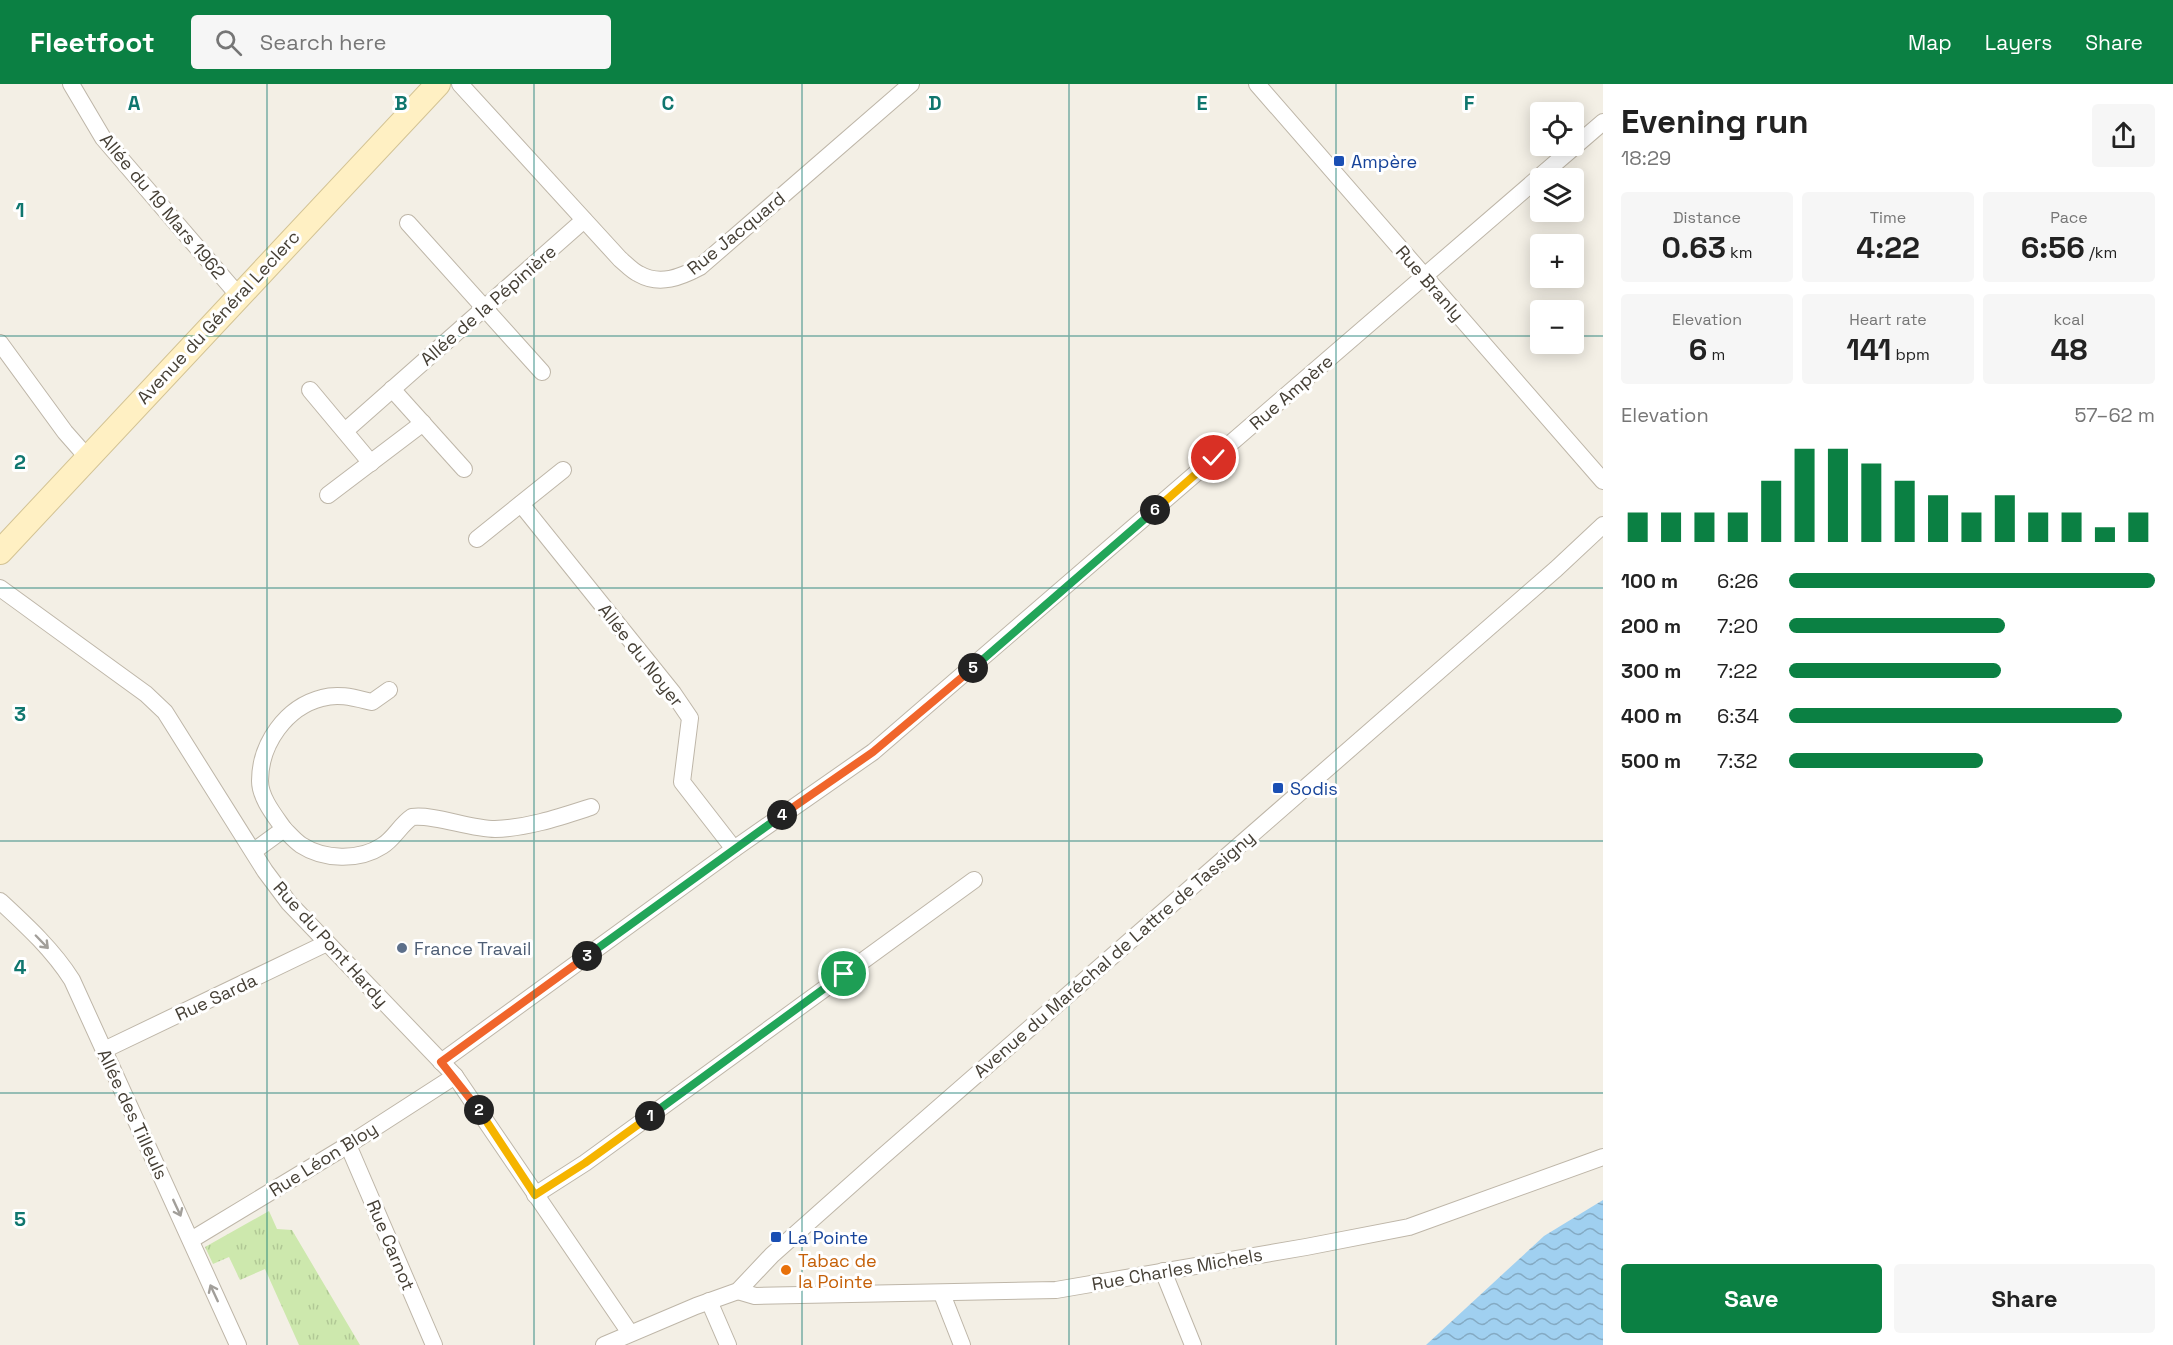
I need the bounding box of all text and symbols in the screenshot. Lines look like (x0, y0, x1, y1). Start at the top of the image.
search box (191, 15, 611, 69)
text: Fleetfoot (30, 24, 155, 60)
icon: search (212, 26, 245, 59)
text: Search here (260, 28, 387, 56)
text: Map (1908, 29, 1952, 56)
text: Layers (1985, 29, 2052, 56)
text: Share (2085, 29, 2143, 56)
text: A (128, 90, 141, 116)
text: B (394, 90, 408, 116)
text: C (662, 90, 675, 116)
text: D (928, 90, 942, 116)
text: E (1196, 90, 1208, 116)
text: F (1464, 90, 1475, 116)
text: Evening run (1621, 101, 1809, 143)
map controls (1530, 102, 1584, 354)
button: locate (1530, 102, 1584, 156)
button: share (2092, 104, 2155, 167)
street label: Allée du 19 Mars 1962 (95, 128, 231, 284)
text: 18:29 (1621, 145, 1671, 171)
place label: Ampère (1351, 150, 1417, 173)
marker: Ampère (1332, 154, 1346, 168)
button: layers (1530, 168, 1584, 222)
street label: Rue Jacquard (682, 186, 790, 280)
text: 1 (15, 197, 25, 223)
text: Distance (1673, 207, 1741, 228)
text: Time (1870, 207, 1906, 228)
text: Pace (2050, 207, 2088, 228)
street label: Avenue du Général Leclerc (132, 225, 304, 409)
text: 0.63 (1662, 228, 1726, 267)
text: 4:22 (1856, 228, 1920, 267)
text: 6:56 (2021, 228, 2085, 267)
button: + (1530, 234, 1584, 288)
street label: Allée de la Pépinière (415, 240, 561, 370)
street label: Rue Branly (1391, 240, 1469, 326)
text: km (1726, 242, 1752, 263)
text: /km (2085, 242, 2117, 263)
button: − (1530, 300, 1584, 354)
text: Elevation (1672, 309, 1742, 330)
text: Heart rate (1849, 309, 1927, 330)
text: kcal (2054, 309, 2084, 330)
text: 6 (1689, 330, 1707, 369)
text: 141 (1846, 330, 1891, 369)
text: 48 (2050, 330, 2088, 369)
text: m (1707, 344, 1725, 365)
text: bpm (1891, 344, 1930, 365)
street label: Rue Ampère (1244, 349, 1338, 435)
text: Elevation (1621, 402, 1709, 428)
text: 57–62 m (2074, 402, 2155, 428)
pin (1188, 432, 1239, 483)
icon: check (1197, 441, 1230, 474)
text: 2 (14, 449, 26, 475)
pin: 6 (1140, 495, 1170, 525)
text: 6 (1150, 499, 1160, 520)
text: 100 m (1621, 568, 1678, 594)
text: 6:26 (1717, 568, 1759, 594)
street label: Allée du Noyer (593, 599, 689, 711)
text: 200 m (1621, 613, 1681, 639)
text: 7:20 (1717, 613, 1758, 639)
pin: 5 (958, 653, 988, 683)
text: 5 (968, 657, 978, 678)
text: 300 m (1621, 658, 1681, 684)
text: 7:22 (1717, 658, 1757, 684)
text: 3 (14, 701, 26, 727)
text: 400 m (1621, 703, 1682, 729)
text: 6:34 (1717, 703, 1759, 729)
text: 500 m (1621, 748, 1681, 774)
text: 7:32 (1717, 748, 1757, 774)
place label: Sodis (1290, 777, 1338, 800)
marker: Sodis (1271, 781, 1285, 795)
pin: 4 (767, 800, 797, 830)
text: 4 (777, 804, 787, 825)
street label: Avenue du Maréchal de Lattre de Tassigny (969, 826, 1259, 1082)
street label: Rue du Pont Hardy (268, 876, 394, 1012)
one-way arrow (35, 934, 49, 949)
place label: France Travail (414, 937, 531, 960)
marker: France Travail (395, 941, 409, 955)
pin: 3 (572, 941, 602, 971)
text: 3 (582, 945, 592, 966)
pin (818, 948, 869, 999)
text: 4 (14, 954, 27, 980)
icon: arrive (827, 957, 860, 990)
street label: Rue Sarda (172, 968, 260, 1026)
street label: Allée des Tilleuls (93, 1045, 173, 1183)
pin: 2 (464, 1095, 494, 1125)
text: 2 (474, 1099, 484, 1120)
pin: 1 (635, 1101, 665, 1131)
text: 1 (646, 1105, 654, 1126)
street label: Rue Léon Bloy (265, 1117, 381, 1201)
street label: Rue Carnot (362, 1196, 420, 1294)
one-way arrow (171, 1199, 183, 1217)
text: 5 (14, 1206, 26, 1232)
place label: La Pointe (788, 1226, 868, 1249)
marker: La Pointe (769, 1230, 783, 1244)
street label: Rue Charles Michels (1090, 1243, 1264, 1295)
place label: Tabac de la Pointe (798, 1249, 877, 1293)
marker: Tabac de la Pointe (779, 1263, 793, 1277)
button: Save (1621, 1264, 1882, 1333)
button: Share (1894, 1264, 2155, 1333)
one-way arrow (208, 1284, 220, 1302)

